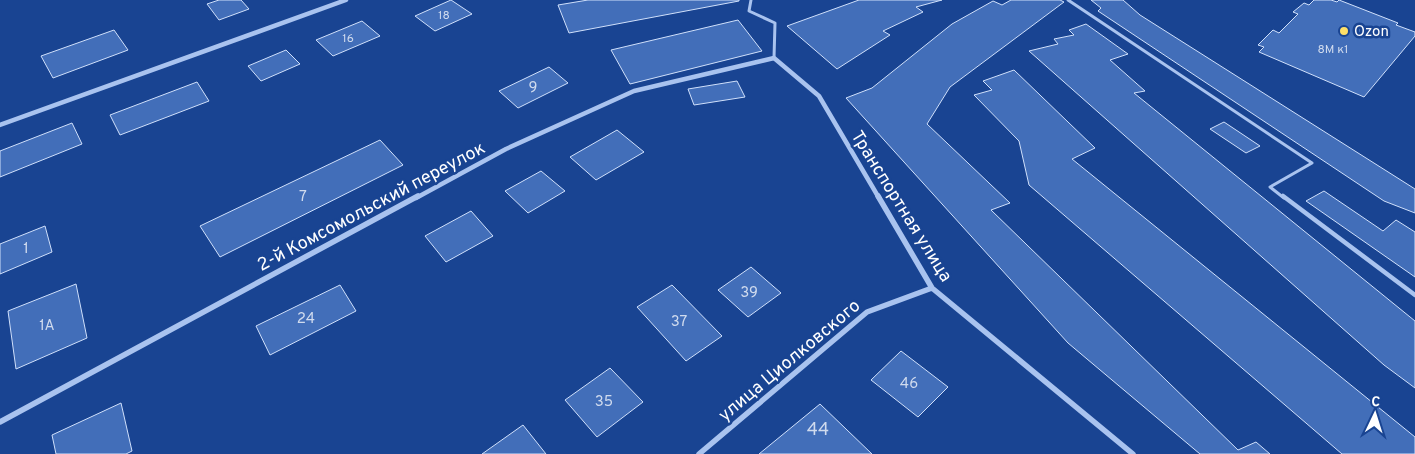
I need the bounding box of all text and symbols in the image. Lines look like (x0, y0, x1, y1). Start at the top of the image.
house number: 18 (438, 8, 450, 24)
place label: Ozon (1354, 23, 1389, 42)
marker: Ozon (1338, 25, 1350, 37)
house number: 16 (342, 31, 354, 47)
house number: 8М к1 (1317, 42, 1349, 58)
house number: 9 (529, 79, 537, 98)
street label: Транспортная улица (845, 127, 957, 287)
street label: 2-й Комсомольский переулок (254, 137, 490, 277)
house number: 7 (299, 188, 307, 207)
house number: 1 (23, 240, 29, 259)
house number: 39 (740, 284, 758, 303)
street label: улица Циолковского (714, 295, 866, 427)
house number: 24 (297, 310, 315, 329)
house number: 37 (671, 313, 688, 332)
house number: 1А (39, 317, 55, 336)
house number: 46 (900, 375, 918, 394)
north arrow (1350, 389, 1400, 439)
house number: 35 (595, 393, 613, 412)
text: С (1371, 394, 1381, 411)
house number: 44 (807, 419, 829, 442)

